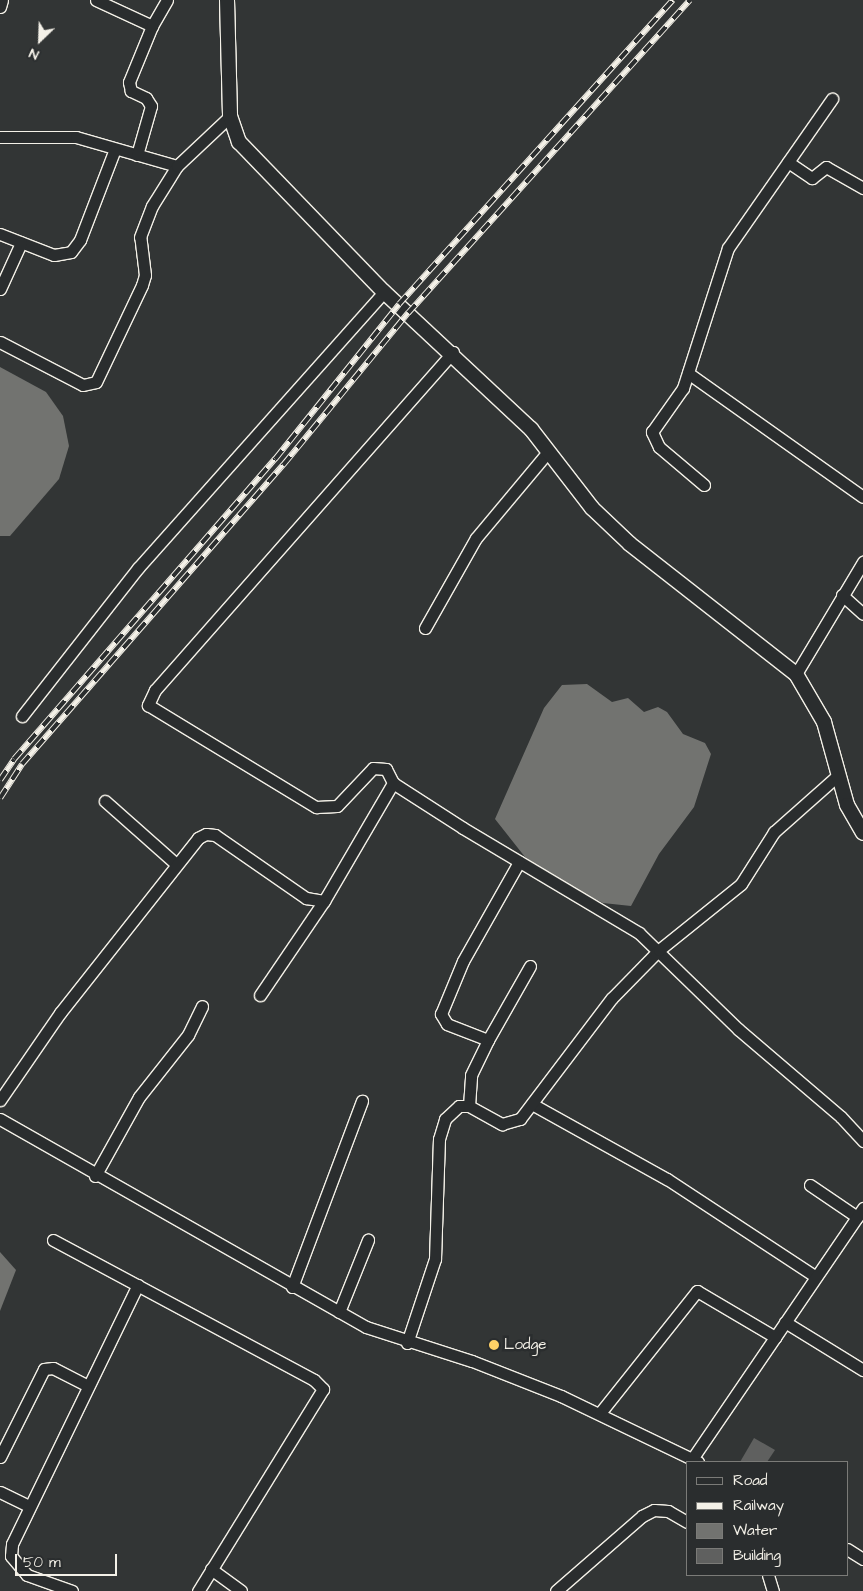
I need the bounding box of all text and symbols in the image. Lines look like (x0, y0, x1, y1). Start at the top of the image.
north arrow (15, 15, 65, 65)
text: N (26, 43, 42, 65)
place label: Lodge (504, 1336, 546, 1354)
marker: Lodge (488, 1339, 500, 1351)
legend (686, 1461, 848, 1576)
text: Road (733, 1470, 767, 1491)
text: Railway (733, 1495, 784, 1516)
text: Water (733, 1520, 777, 1541)
scale bar (18, 1544, 120, 1576)
text: Building (733, 1545, 781, 1566)
text: 50 m (23, 1552, 61, 1573)

